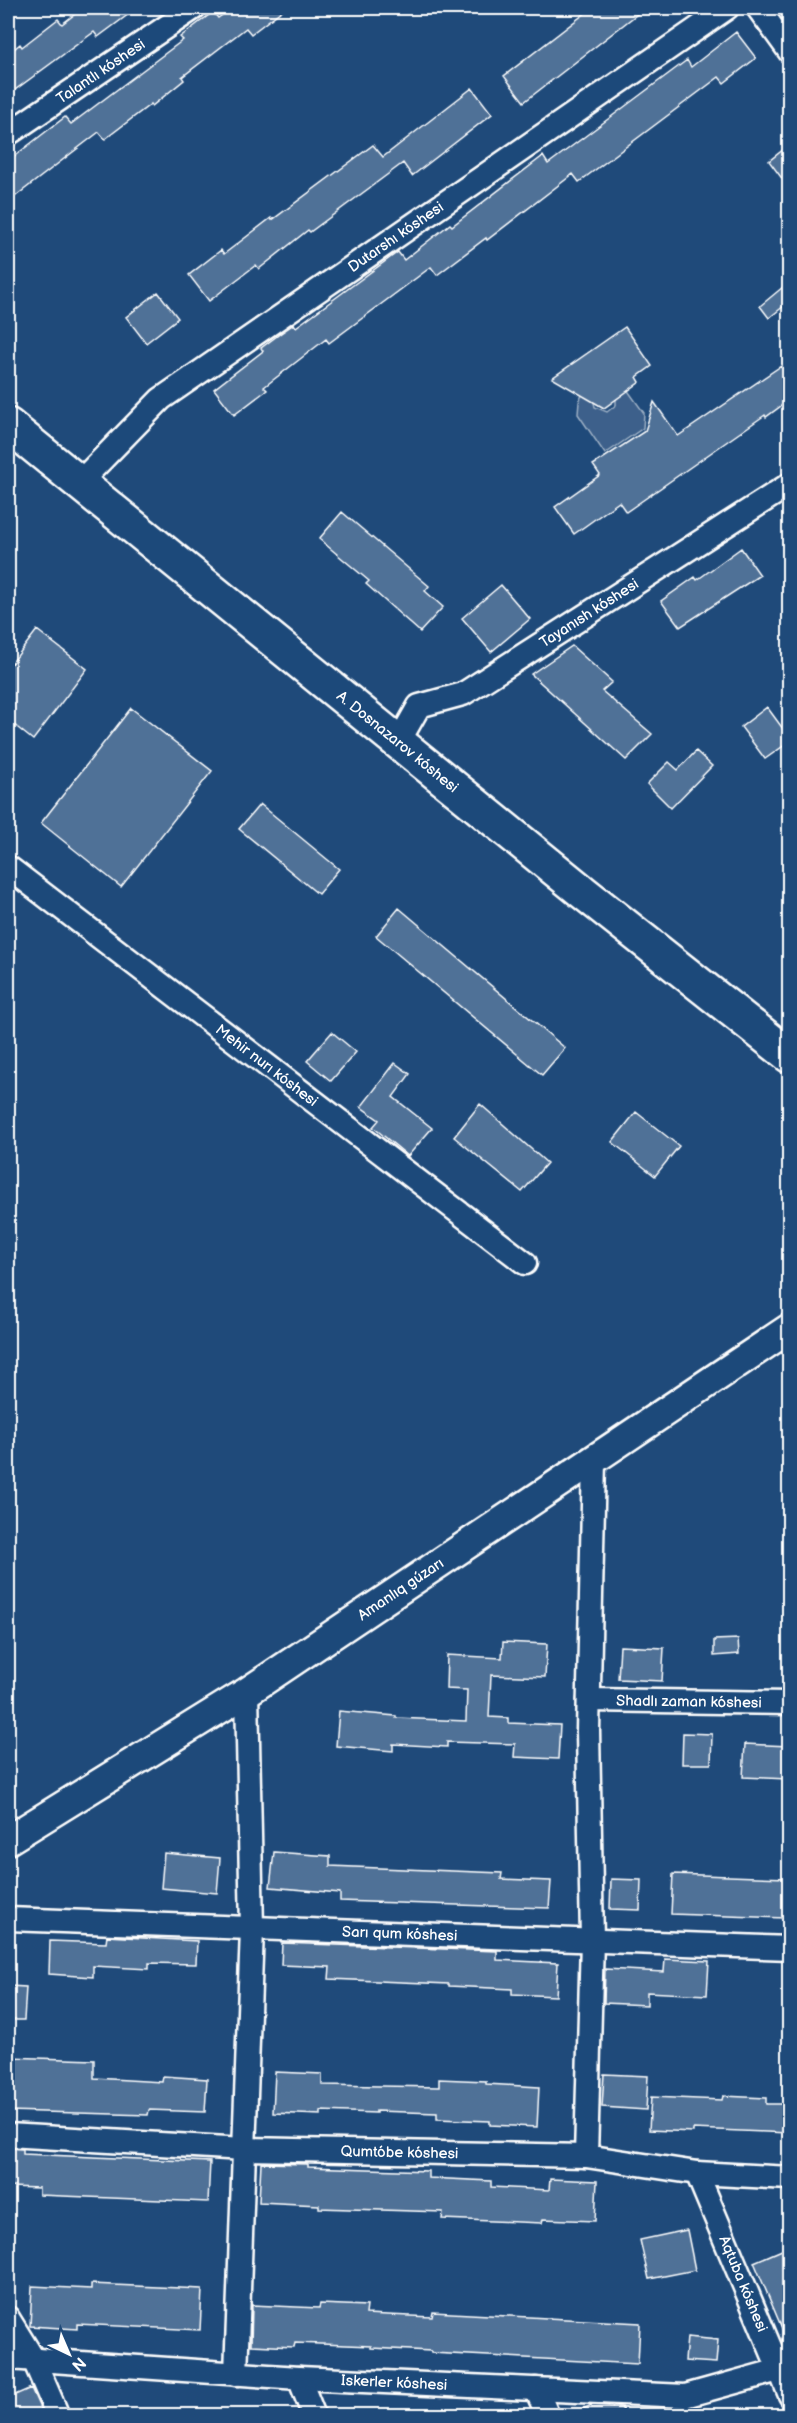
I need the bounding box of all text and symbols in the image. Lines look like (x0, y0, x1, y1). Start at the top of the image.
street label: Talantlı kóshesi (53, 34, 149, 108)
street label: Dutarshı kóshesi (344, 197, 447, 277)
street label: Tayanısh kóshesi (536, 574, 642, 652)
street label: A. Dosnazarov kóshesi (333, 686, 462, 797)
street label: Mehir nurı kóshesi (212, 1020, 322, 1111)
street label: Amanlıq gúzarı (354, 1553, 447, 1625)
street label: Shadlı zaman kóshesi (616, 1691, 762, 1712)
street label: Sarı qum kóshesi (342, 1922, 458, 1945)
street label: Qumtóbe kóshesi (340, 2141, 459, 2163)
street label: Aqtuba kóshesi (715, 2233, 772, 2335)
north arrow (39, 2324, 99, 2384)
text: N (67, 2353, 89, 2375)
street label: Iskerler kóshesi (341, 2370, 448, 2394)

